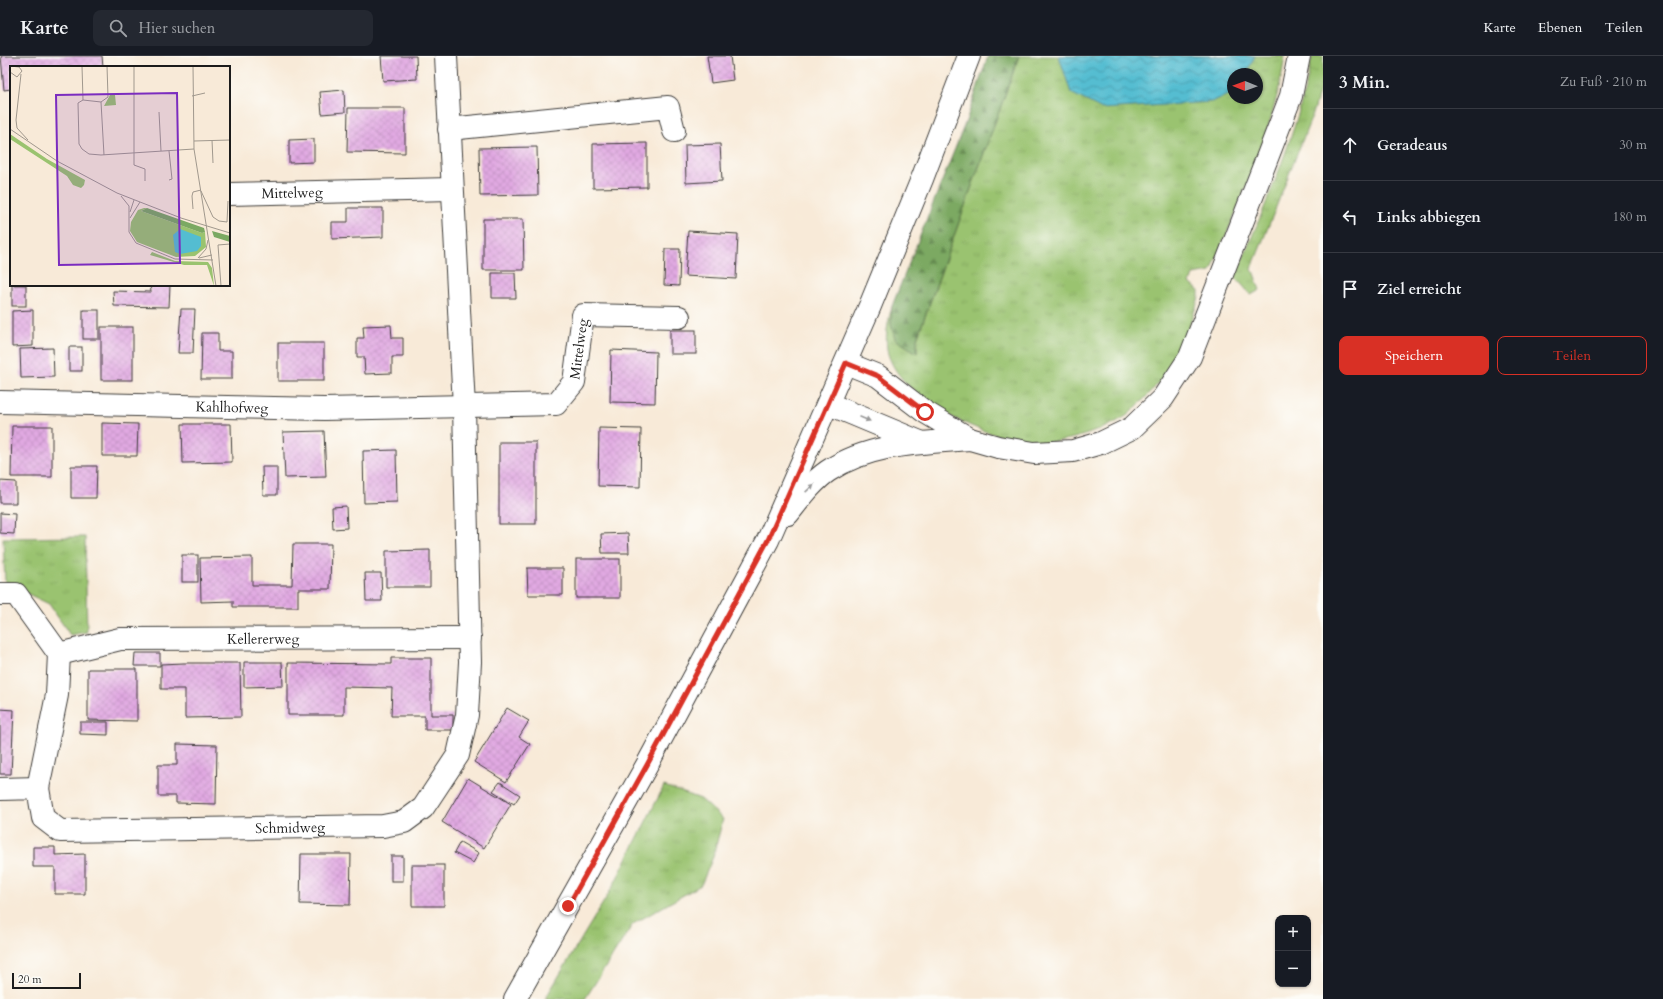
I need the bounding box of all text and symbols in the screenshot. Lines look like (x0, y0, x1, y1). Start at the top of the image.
search box (93, 10, 373, 46)
text: Karte (20, 15, 69, 41)
icon: search (107, 17, 129, 39)
text: Hier suchen (139, 18, 215, 38)
text: Karte (1483, 18, 1516, 37)
text: Ebenen (1538, 18, 1583, 37)
text: Teilen (1605, 18, 1643, 37)
inset map (10, 66, 230, 286)
north arrow (1227, 68, 1263, 104)
text: 3 Min. (1339, 71, 1390, 94)
text: Zu Fuß · 210 m (1560, 73, 1647, 91)
icon: ahead (1339, 134, 1361, 156)
text: Geradeaus (1377, 135, 1447, 155)
text: 30 m (1619, 136, 1647, 154)
street label: Mittelweg (261, 183, 323, 203)
icon: left (1339, 206, 1361, 228)
text: Links abbiegen (1377, 207, 1481, 227)
text: 180 m (1613, 208, 1647, 226)
icon: arrive (1339, 278, 1361, 300)
text: Ziel erreicht (1377, 279, 1461, 299)
street label: Mittelweg (565, 317, 592, 381)
button: Speichern (1339, 336, 1489, 375)
button: Teilen (1497, 336, 1647, 375)
street label: Kahlhofweg (195, 397, 269, 418)
route start (916, 403, 934, 421)
one-way arrow (859, 416, 870, 422)
one-way arrow (805, 483, 815, 493)
street label: Kellererweg (227, 629, 299, 649)
street label: Schmidweg (255, 818, 325, 838)
route end (559, 897, 577, 915)
map controls (1275, 915, 1311, 987)
button: + (1275, 915, 1311, 951)
button: − (1275, 951, 1311, 987)
scale bar (12, 971, 81, 990)
text: 20 m (18, 972, 42, 987)

